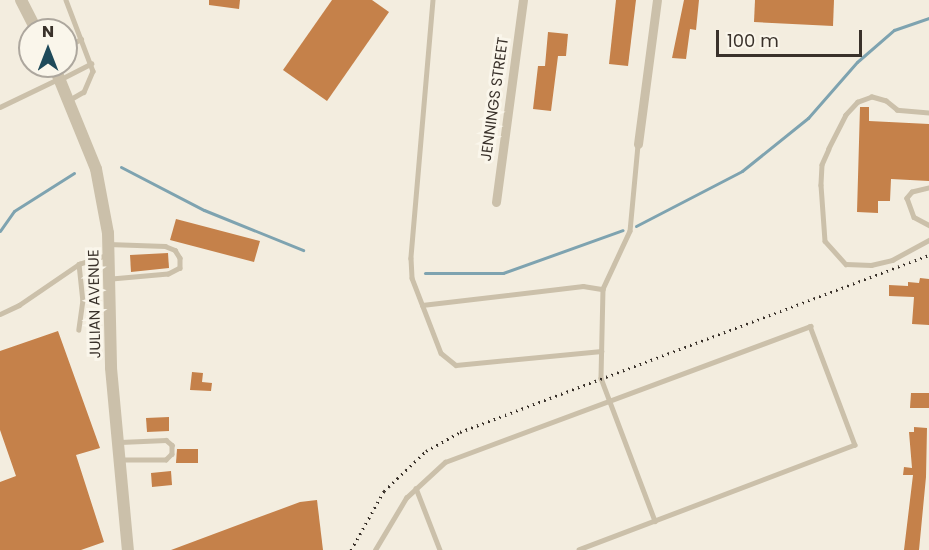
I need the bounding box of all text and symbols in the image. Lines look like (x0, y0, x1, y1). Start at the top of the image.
north arrow (18, 18, 78, 78)
scale bar (719, 18, 864, 56)
text: N (42, 20, 54, 43)
text: 100 m (727, 28, 779, 53)
street label: JENNINGS STREET (476, 36, 512, 162)
street label: JULIAN AVENUE (84, 249, 104, 359)

